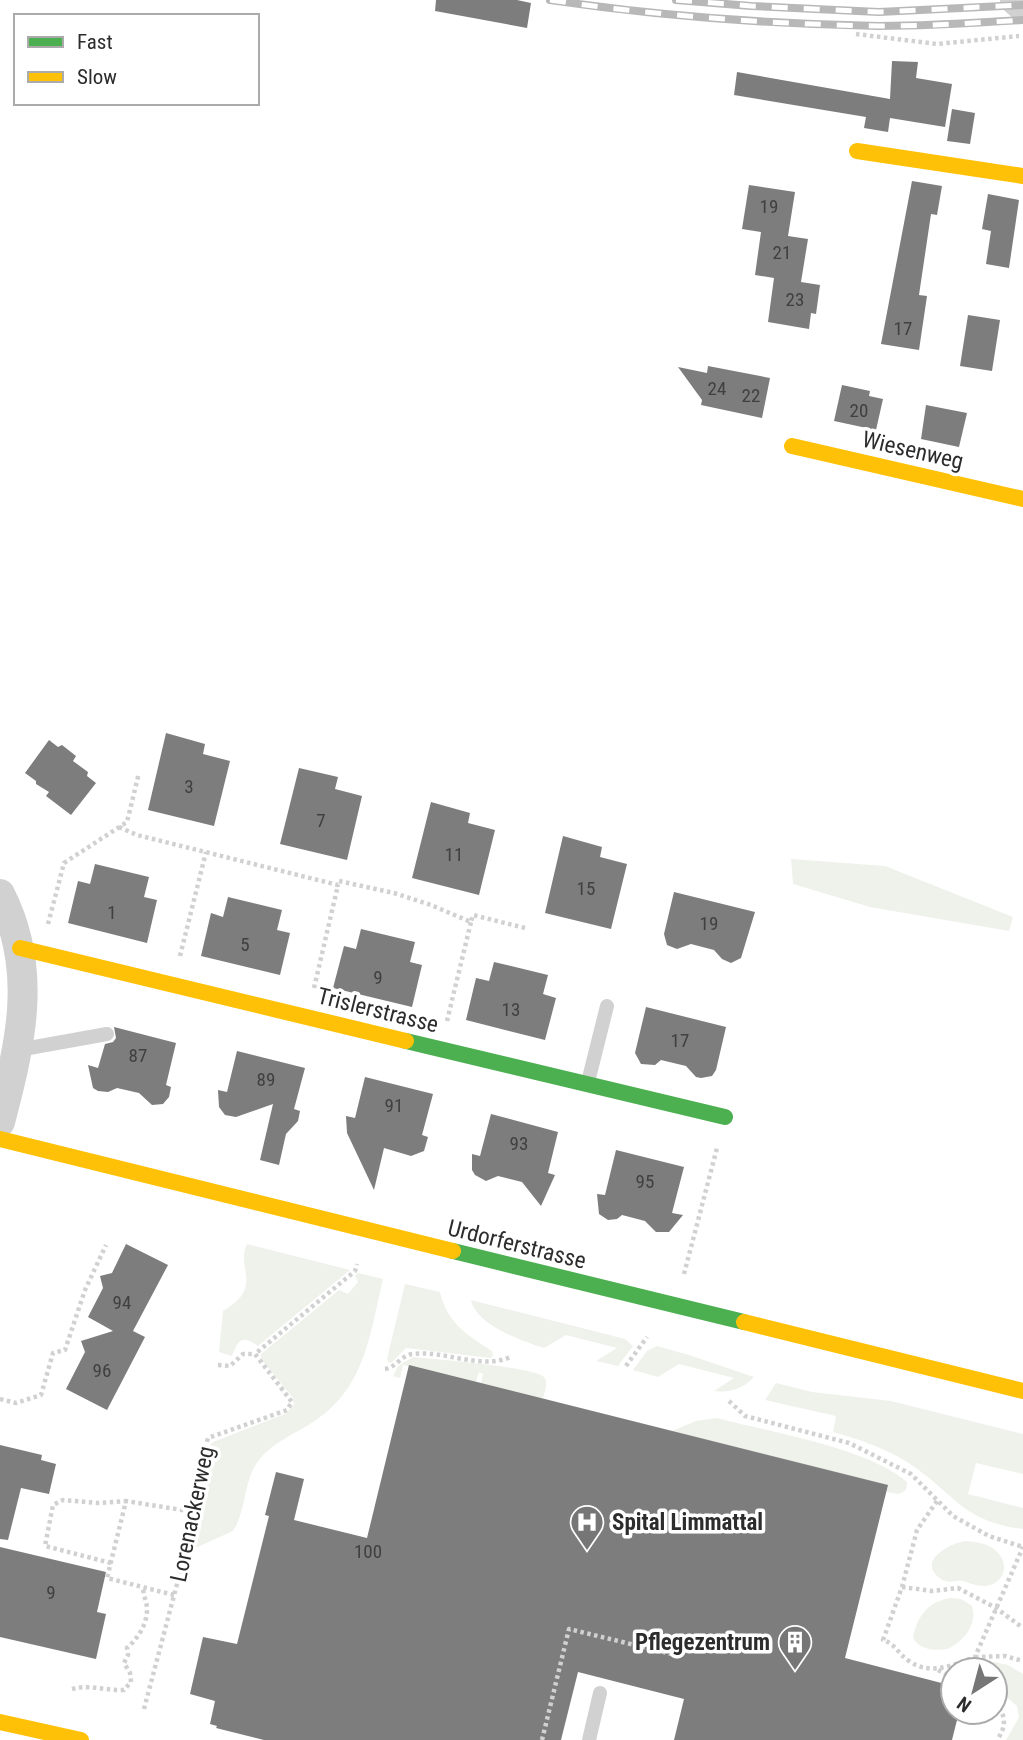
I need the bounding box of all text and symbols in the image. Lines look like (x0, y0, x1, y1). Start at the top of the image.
legend (14, 14, 259, 105)
text: Fast (77, 30, 113, 54)
text: Slow (77, 65, 117, 89)
house number: 19 (760, 195, 778, 218)
house number: 21 (773, 241, 791, 264)
house number: 23 (786, 288, 804, 311)
house number: 17 (894, 317, 912, 340)
house number: 24 (708, 377, 726, 400)
house number: 22 (742, 384, 760, 407)
house number: 20 (850, 399, 868, 422)
street label: Wiesenweg (860, 426, 966, 475)
house number: 3 (184, 775, 194, 798)
house number: 7 (316, 809, 326, 832)
house number: 11 (445, 843, 463, 866)
house number: 15 (577, 877, 595, 900)
house number: 1 (107, 901, 117, 924)
house number: 19 (700, 912, 718, 935)
house number: 5 (240, 933, 250, 956)
house number: 9 (373, 966, 383, 989)
street label: Trislerstrasse (315, 982, 441, 1039)
house number: 13 (502, 998, 520, 1021)
house number: 17 (671, 1029, 689, 1052)
house number: 87 (129, 1044, 147, 1067)
house number: 89 (257, 1068, 275, 1091)
house number: 91 (385, 1094, 403, 1117)
house number: 93 (510, 1132, 528, 1155)
house number: 95 (636, 1170, 654, 1193)
street label: Urdorferstrasse (445, 1214, 589, 1275)
house number: 94 (113, 1291, 131, 1314)
house number: 96 (93, 1359, 111, 1382)
street label: Lorenackerweg (165, 1444, 220, 1584)
hospital icon: Spital Limmattal (568, 1503, 606, 1552)
place label: Spital Limmattal (612, 1509, 763, 1536)
house number: 100 (354, 1540, 382, 1563)
house number: 9 (46, 1581, 56, 1604)
building icon: Pflegezentrum (776, 1623, 814, 1672)
place label: Pflegezentrum (635, 1629, 770, 1656)
north arrow (939, 1656, 1009, 1726)
text: N (953, 1692, 976, 1717)

